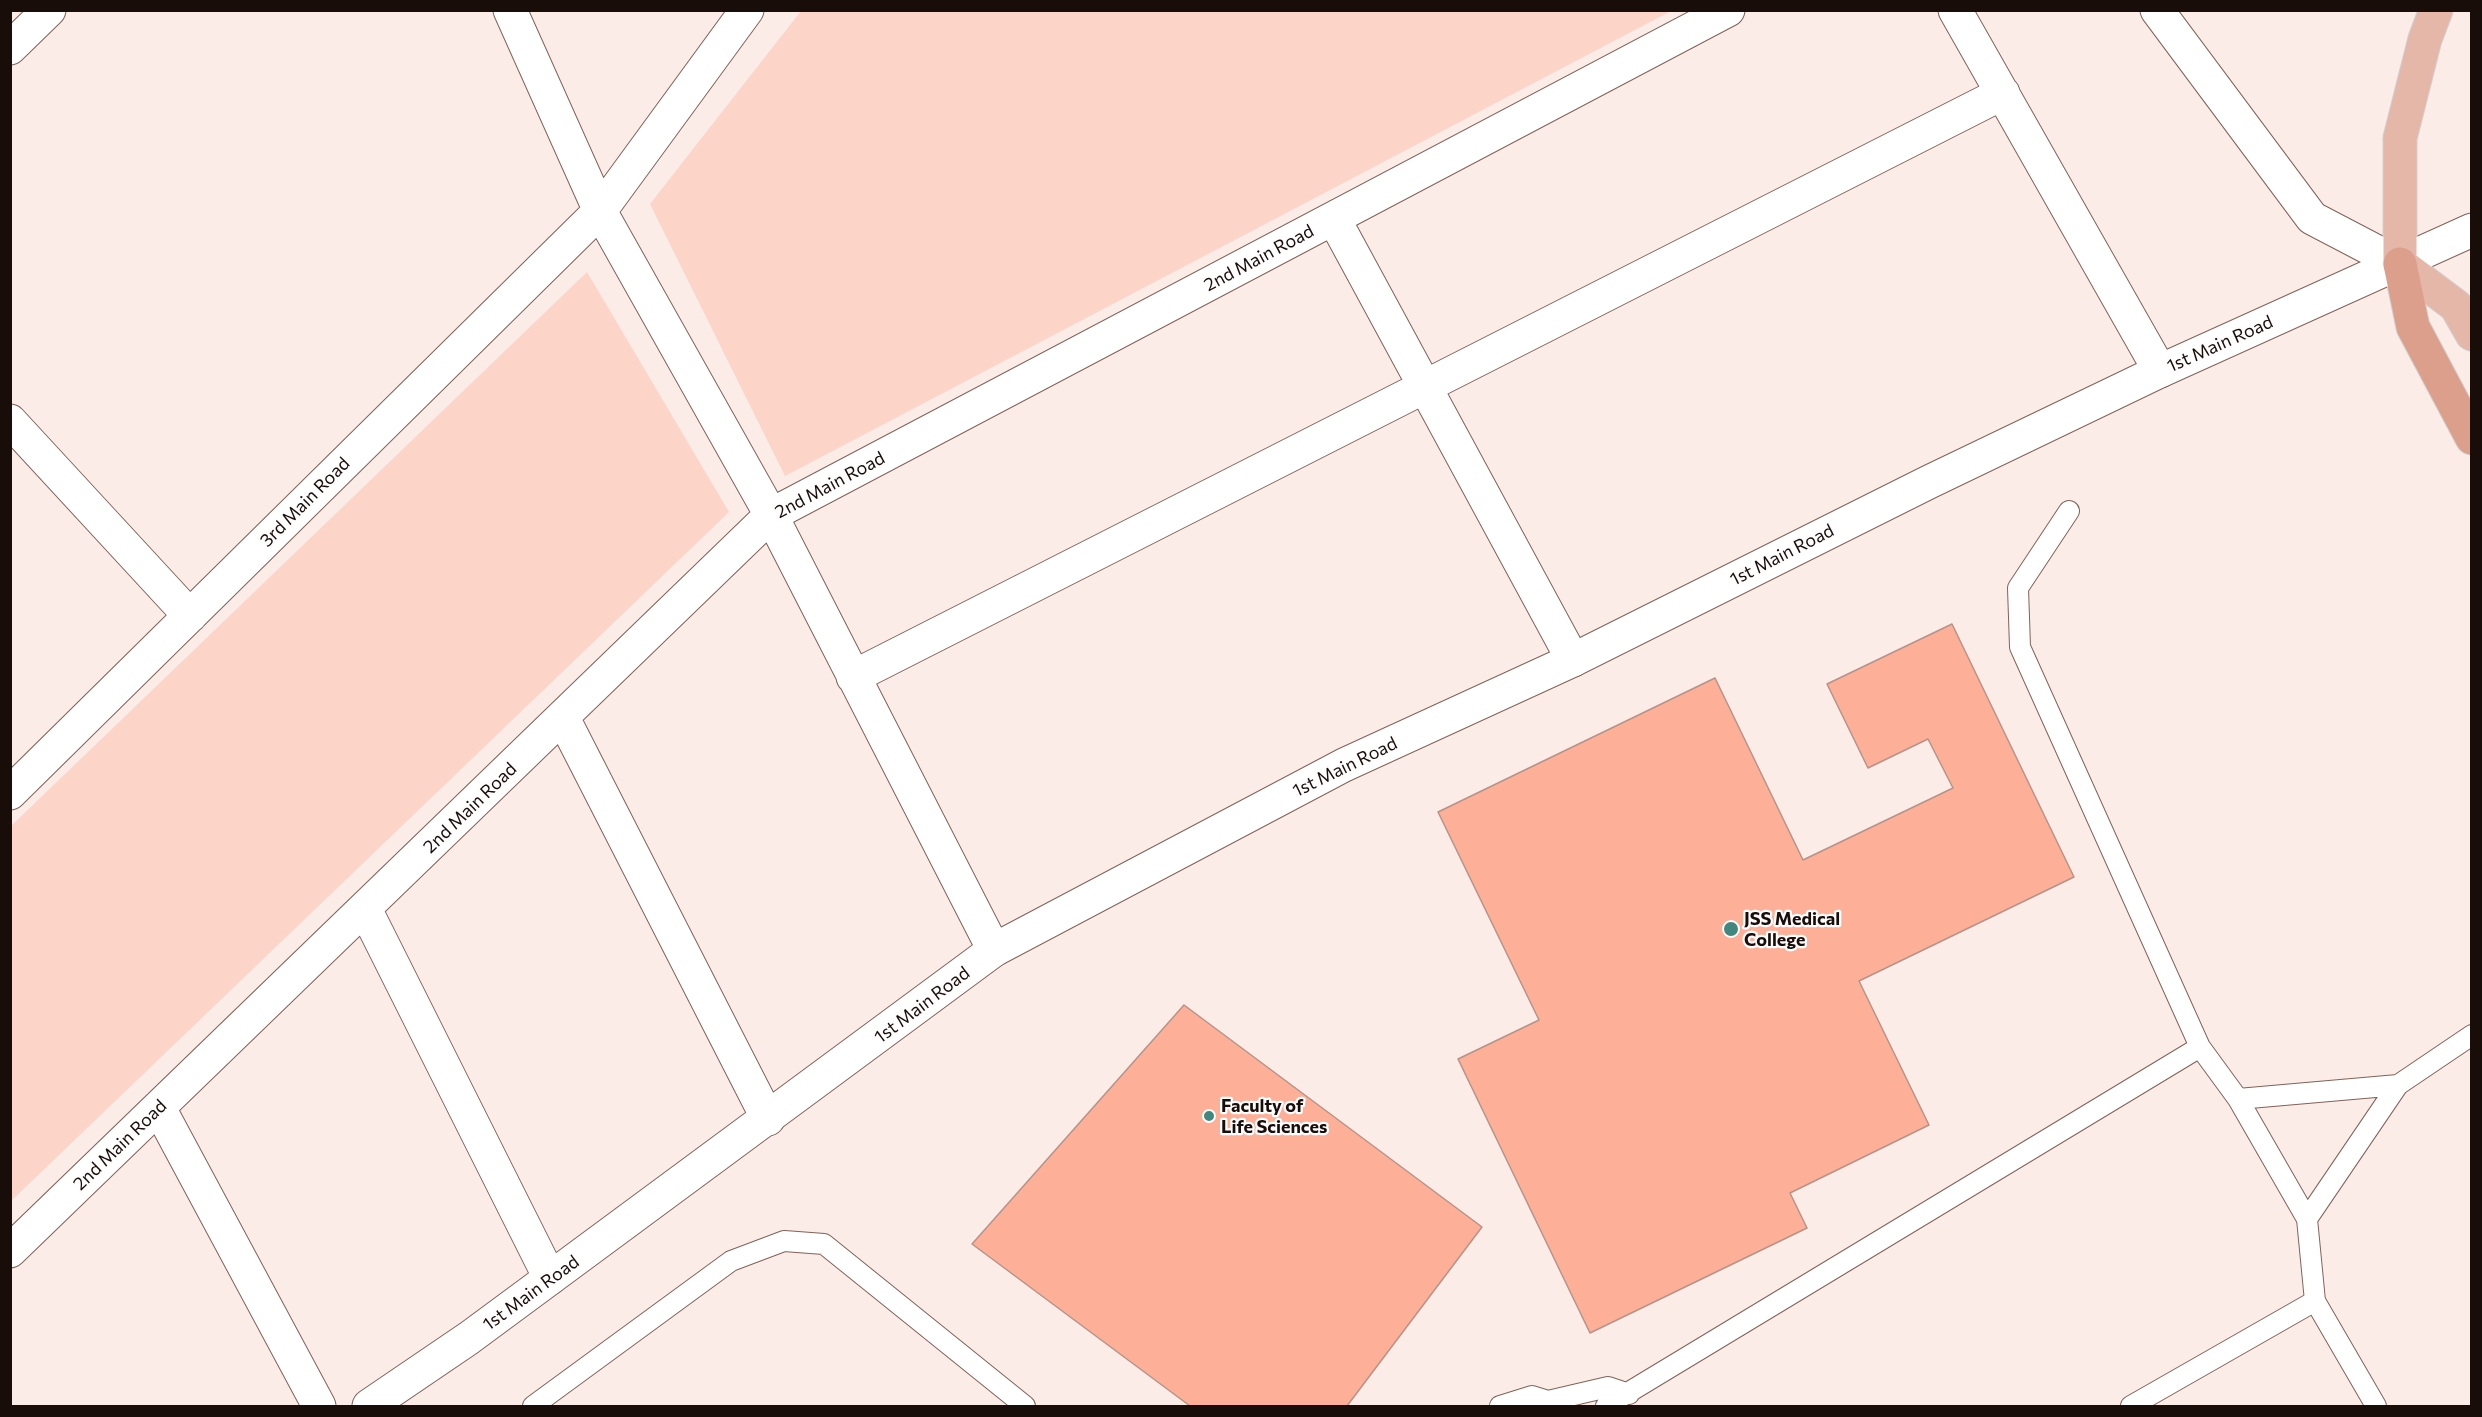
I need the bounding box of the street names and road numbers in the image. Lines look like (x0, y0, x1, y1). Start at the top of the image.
street label: 2nd Main Road (1200, 220, 1318, 296)
street label: 1st Main Road (2164, 311, 2276, 377)
street label: 2nd Main Road (771, 447, 889, 523)
street label: 3rd Main Road (256, 453, 354, 551)
street label: 1st Main Road (1727, 520, 1837, 590)
street label: 1st Main Road (1289, 732, 1401, 802)
street label: 2nd Main Road (419, 758, 521, 858)
street label: 1st Main Road (870, 962, 974, 1048)
street label: 2nd Main Road (69, 1095, 171, 1195)
street label: 1st Main Road (479, 1251, 583, 1335)

